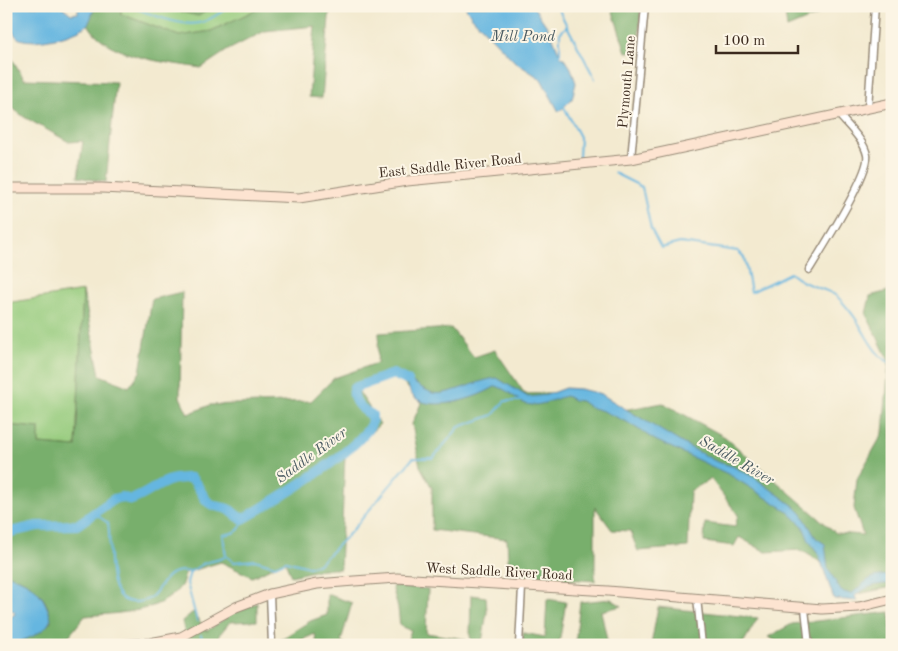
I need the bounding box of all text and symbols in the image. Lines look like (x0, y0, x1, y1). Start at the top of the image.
scale bar (716, 22, 798, 54)
water label: Mill Pond (490, 30, 556, 45)
text: 100 m (723, 34, 765, 49)
street label: Plymouth Lane (616, 35, 638, 129)
street label: East Saddle River Road (378, 152, 522, 180)
water label: Saddle River (274, 425, 350, 487)
water label: Saddle River (696, 434, 777, 489)
street label: West Saddle River Road (425, 561, 573, 583)

